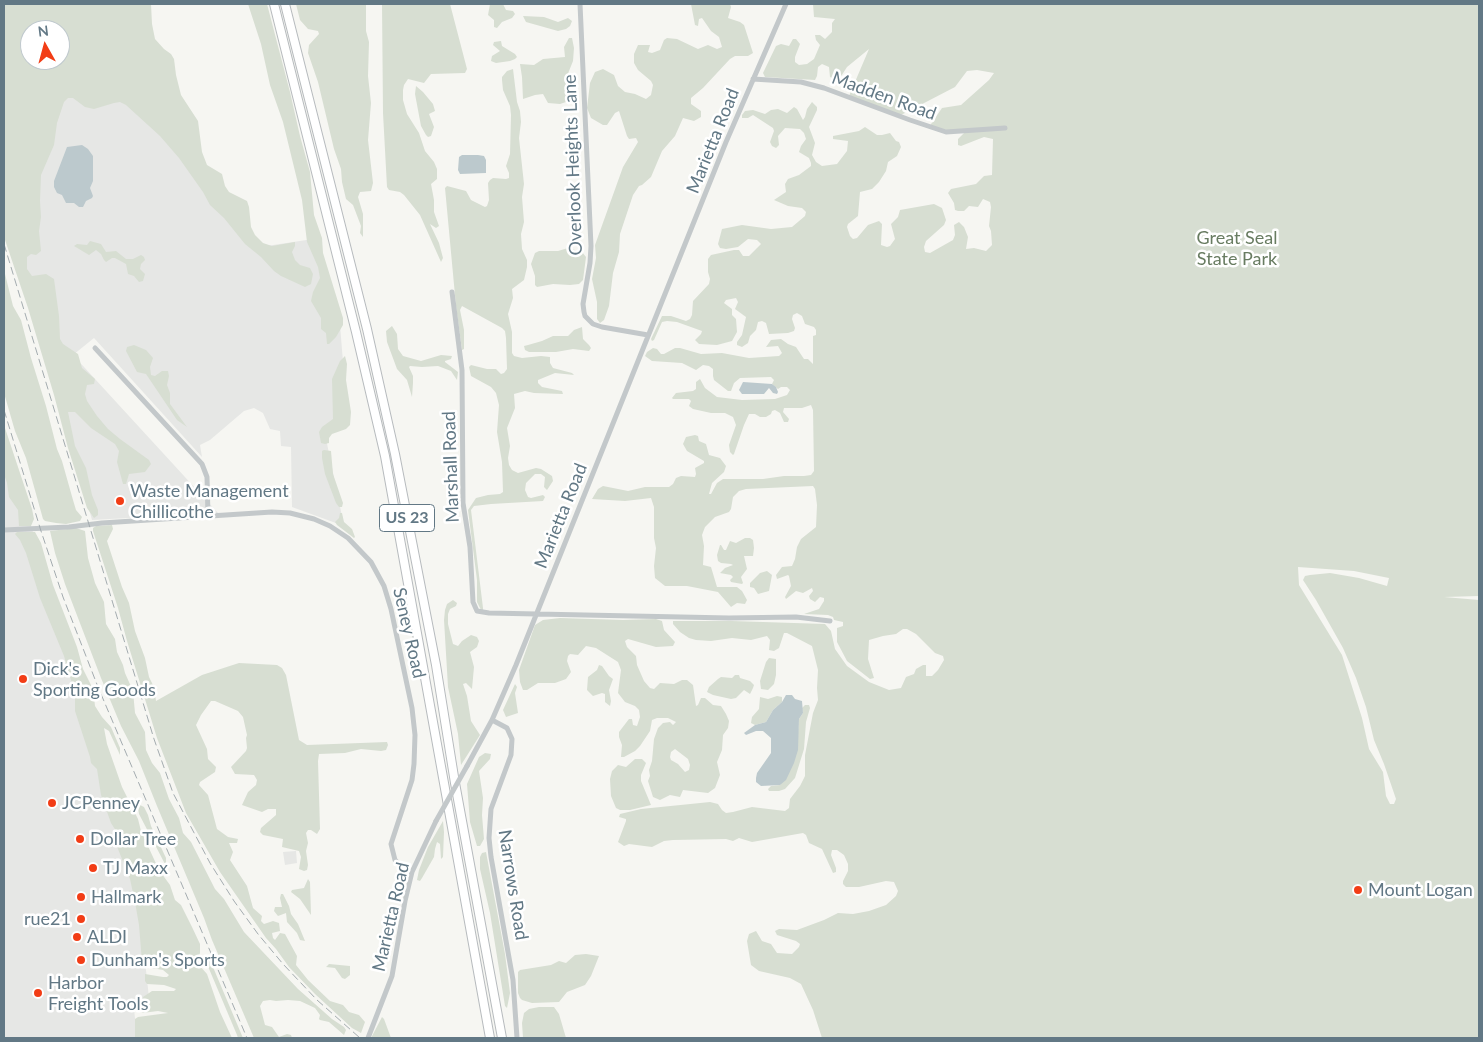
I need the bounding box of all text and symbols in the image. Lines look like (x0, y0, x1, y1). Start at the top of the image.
north arrow (20, 20, 70, 70)
text: N (37, 22, 50, 40)
street label: Madden Road (829, 67, 939, 125)
street label: Overlook Heights Lane (559, 74, 587, 256)
street label: Marietta Road (682, 85, 744, 197)
park label: Great Seal State Park (1197, 227, 1277, 270)
street label: Marshall Road (438, 411, 464, 523)
street label: Marietta Road (530, 460, 592, 572)
place label: Waste Management Chillicothe (130, 480, 289, 522)
marker: Waste Management Chillicothe (114, 495, 126, 507)
road number: US 23 (380, 504, 434, 532)
street label: Seney Road (388, 586, 430, 680)
place label: Dick's Sporting Goods (33, 658, 156, 701)
marker: Dick's Sporting Goods (17, 673, 29, 685)
place label: JCPenney (62, 792, 140, 814)
marker: JCPenney (46, 797, 58, 809)
place label: Dollar Tree (90, 828, 176, 850)
street label: Narrows Road (494, 828, 532, 942)
marker: Dollar Tree (74, 833, 86, 845)
place label: TJ Maxx (103, 857, 168, 879)
street label: Marietta Road (368, 860, 414, 974)
marker: TJ Maxx (87, 862, 99, 874)
place label: Mount Logan (1368, 879, 1473, 901)
marker: Mount Logan (1352, 884, 1364, 896)
place label: Hallmark (91, 886, 161, 908)
marker: Hallmark (75, 891, 87, 903)
place label: rue21 (24, 908, 71, 930)
marker: rue21 (75, 913, 87, 925)
place label: ALDI (87, 926, 127, 948)
marker: ALDI (71, 931, 83, 943)
place label: Dunham's Sports (91, 949, 225, 971)
marker: Dunham's Sports (75, 954, 87, 966)
place label: Harbor Freight Tools (48, 972, 149, 1014)
marker: Harbor Freight Tools (32, 987, 44, 999)

